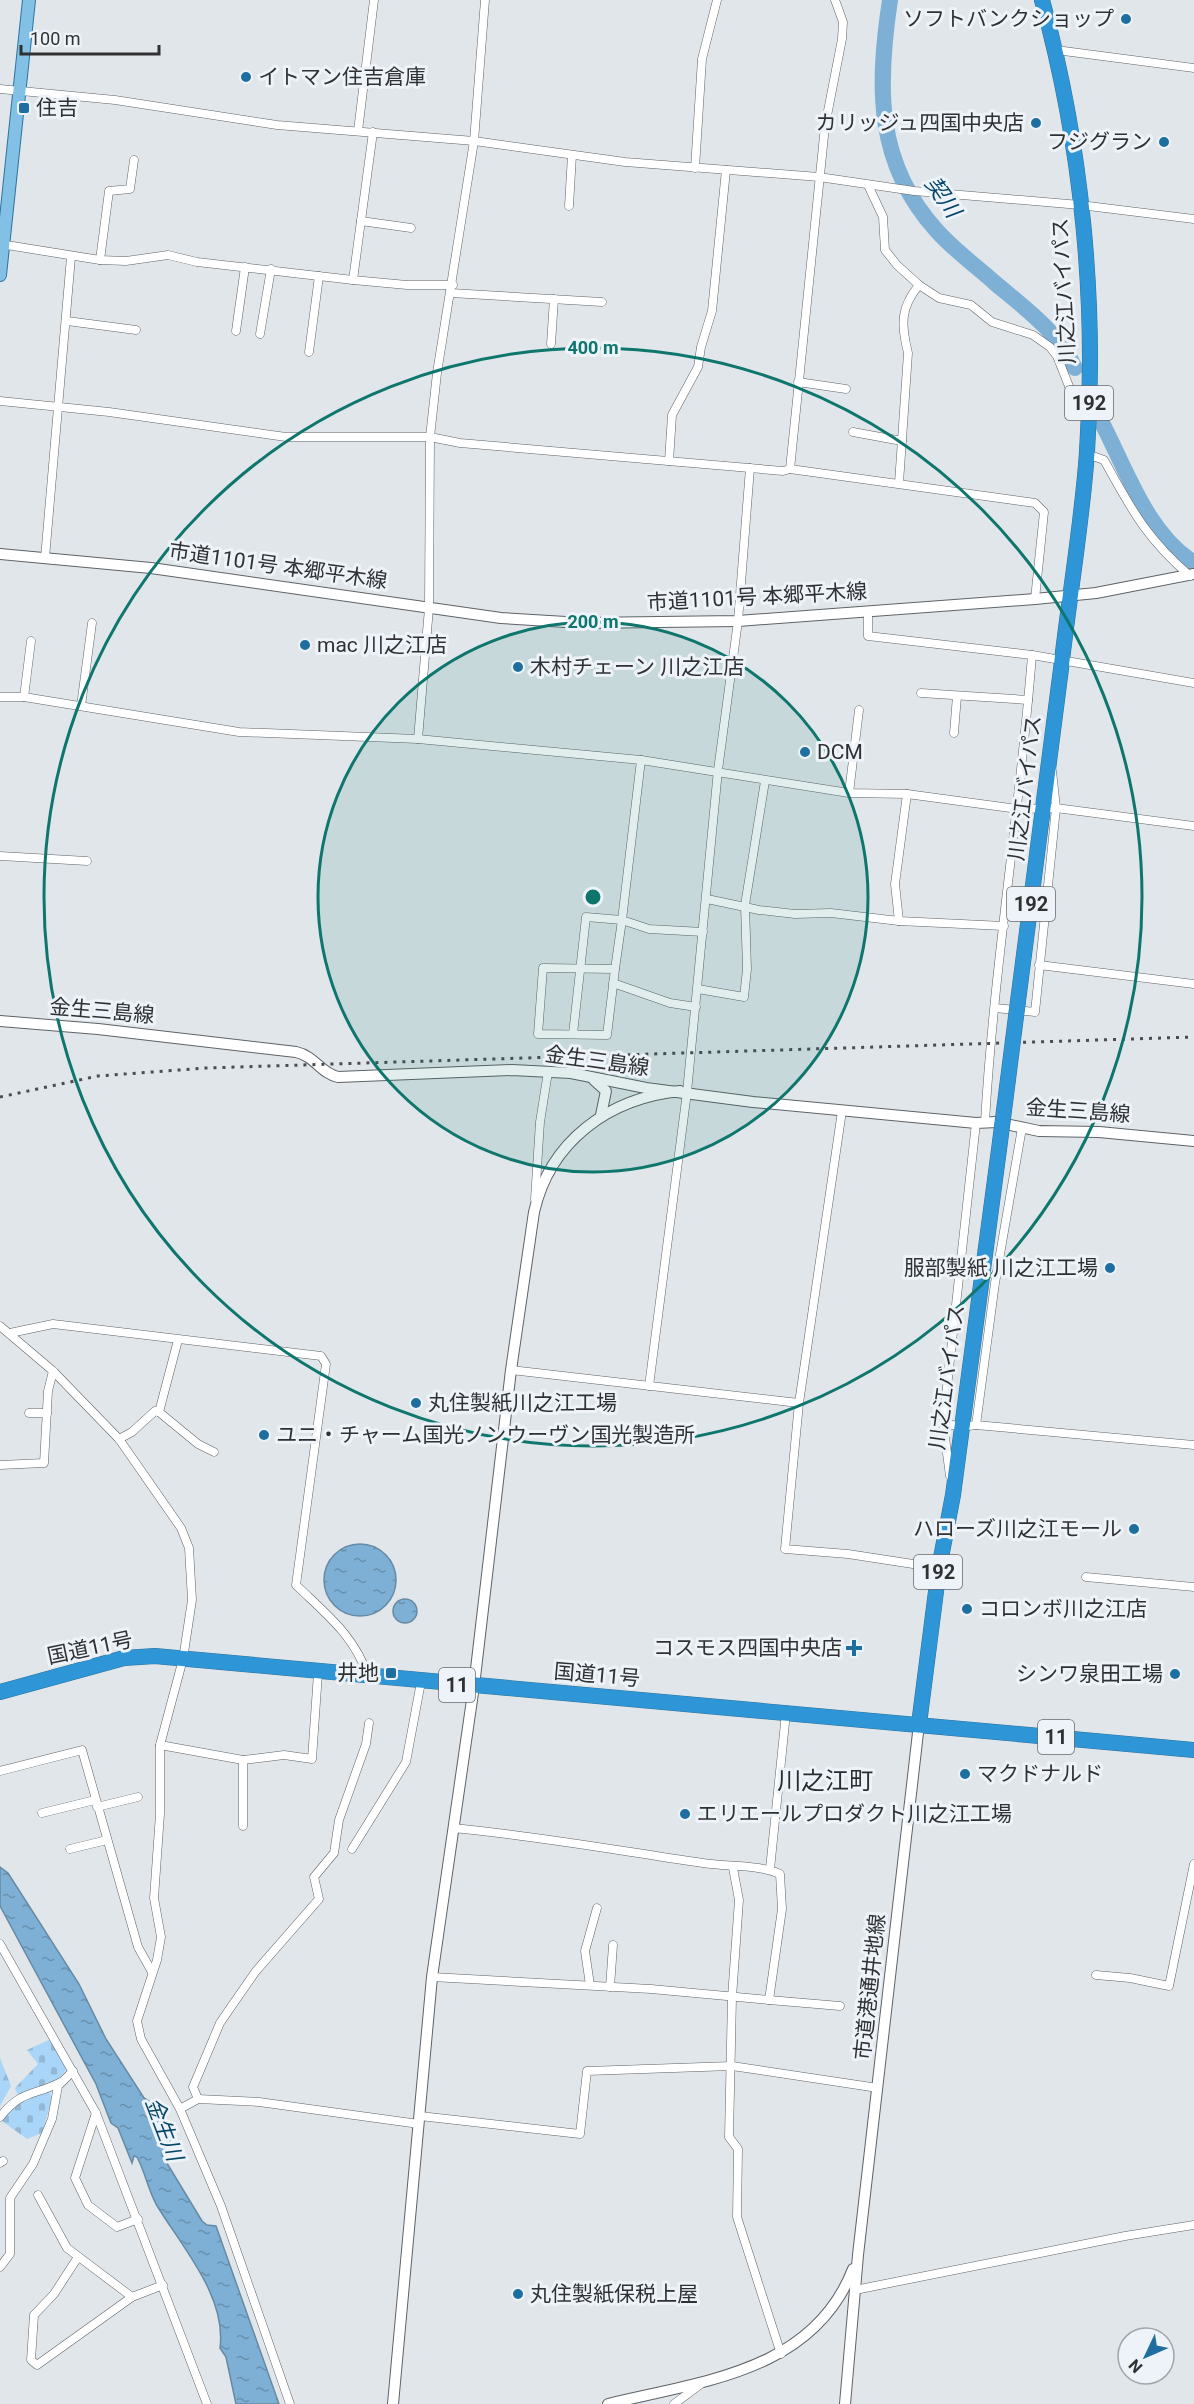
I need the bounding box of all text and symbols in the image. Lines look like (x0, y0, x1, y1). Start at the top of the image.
place label: ソフトバンクショップ (903, 7, 1114, 31)
marker: ソフトバンクショップ (1119, 12, 1133, 26)
scale bar (21, 18, 159, 56)
text: 100 m (30, 28, 81, 49)
place label: イトマン住吉倉庫 (258, 65, 426, 89)
marker: イトマン住吉倉庫 (239, 70, 253, 84)
place label: 住吉 (36, 96, 78, 120)
marker: 住吉 (17, 101, 31, 115)
place label: カリッジュ四国中央店 (815, 111, 1024, 135)
marker: カリッジュ四国中央店 (1029, 116, 1043, 130)
place label: フジグラン (1047, 130, 1152, 154)
marker: フジグラン (1157, 135, 1171, 149)
water label: 契川 (920, 172, 967, 224)
street label: 川之江バイパス (1048, 217, 1080, 365)
text: 400 m (567, 337, 619, 358)
road number: 192 (1065, 386, 1113, 420)
street label: 市道1101号 本郷平木線 (167, 539, 389, 593)
street label: 市道1101号 本郷平木線 (646, 579, 868, 615)
text: 200 m (567, 611, 619, 632)
place label: mac 川之江店 (317, 633, 447, 657)
marker: mac 川之江店 (298, 638, 312, 652)
place label: 木村チェーン 川之江店 (530, 655, 744, 679)
marker: 木村チェーン 川之江店 (511, 660, 525, 674)
street label: 川之江バイパス (1004, 714, 1046, 862)
place label: DCM (817, 740, 863, 764)
marker: DCM (798, 745, 812, 759)
centre of rings (583, 887, 603, 907)
road number: 192 (1007, 887, 1055, 921)
street label: 金生三島線 (49, 994, 155, 1028)
street label: 金生三島線 (543, 1042, 651, 1080)
street label: 金生三島線 (1025, 1095, 1131, 1127)
place label: 服部製紙 川之江工場 (904, 1256, 1098, 1280)
marker: 服部製紙 川之江工場 (1103, 1261, 1117, 1275)
street label: 川之江バイパス (925, 1303, 969, 1451)
place label: 丸住製紙川之江工場 (428, 1391, 617, 1415)
marker: 丸住製紙川之江工場 (409, 1396, 423, 1410)
place label: ユニ・チャーム国光ノンウーヴン国光製造所 (276, 1423, 695, 1447)
marker: ユニ・チャーム国光ノンウーヴン国光製造所 (257, 1428, 271, 1442)
place label: ハローズ川之江モール (913, 1517, 1122, 1541)
marker: ハローズ川之江モール (1127, 1522, 1141, 1536)
road number: 192 (914, 1555, 962, 1589)
place label: コロンボ川之江店 (979, 1597, 1147, 1621)
marker: コロンボ川之江店 (960, 1602, 974, 1616)
street label: 国道11号 (45, 1627, 135, 1669)
place label: コスモス四国中央店 (653, 1636, 842, 1660)
marker: コスモス四国中央店 (847, 1641, 861, 1655)
street label: 国道11号 (553, 1659, 641, 1691)
place label: 井地 (337, 1661, 379, 1685)
place label: シンワ泉田工場 (1016, 1662, 1163, 1686)
marker: 井地 (384, 1666, 398, 1680)
marker: シンワ泉田工場 (1168, 1667, 1182, 1681)
road number: 11 (439, 1668, 475, 1702)
road number: 11 (1038, 1720, 1074, 1754)
place label: マクドナルド (977, 1762, 1103, 1786)
district label: 川之江町 (777, 1767, 873, 1795)
marker: マクドナルド (958, 1767, 972, 1781)
place label: エリエールプロダクト川之江工場 (697, 1802, 1012, 1826)
marker: エリエールプロダクト川之江工場 (678, 1807, 692, 1821)
street label: 市道港通井地線 (850, 1913, 890, 2061)
water label: 金生川 (141, 2094, 188, 2166)
place label: 丸住製紙保税上屋 (530, 2282, 698, 2306)
marker: 丸住製紙保税上屋 (511, 2287, 525, 2301)
north arrow (1116, 2326, 1176, 2386)
text: N (1125, 2355, 1146, 2377)

